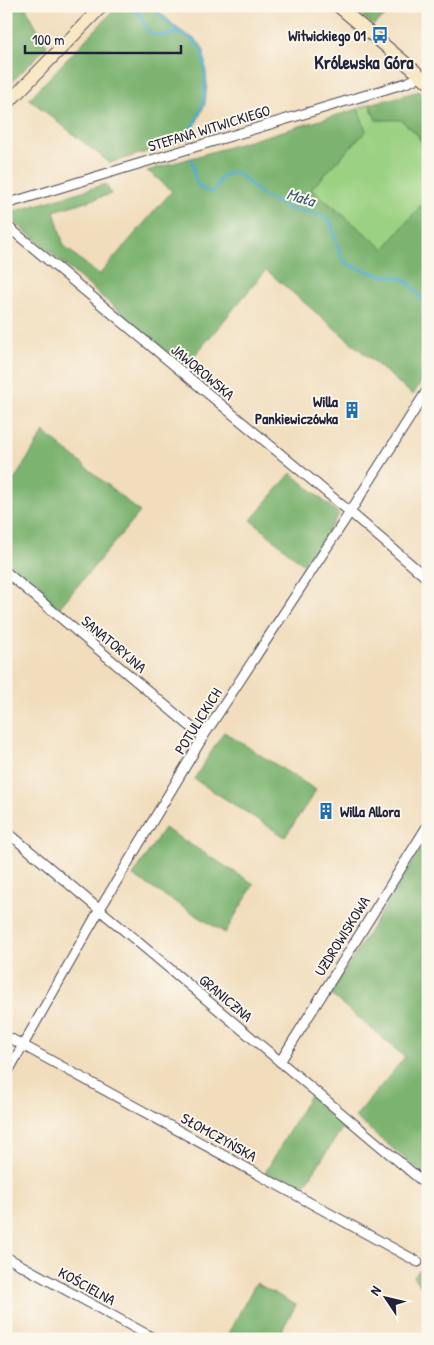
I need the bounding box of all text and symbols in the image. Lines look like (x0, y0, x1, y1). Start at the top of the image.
scale bar (25, 22, 181, 54)
place label: Witwickiego 01 (288, 25, 367, 47)
bus stop icon: Witwickiego 01 (370, 25, 390, 45)
text: 100 m (32, 29, 65, 50)
district label: Królewska Góra (314, 50, 415, 75)
street label: STEFANA WITWICKIEGO (145, 99, 273, 157)
water label: Mała (284, 182, 319, 212)
street label: JAWOROWSKA (167, 339, 240, 405)
place label: Willa Pankiewiczówka (255, 391, 338, 429)
building icon: Willa Pankiewiczówka (342, 400, 362, 420)
street label: SANATORYJNA (77, 611, 152, 678)
street label: POTULICKICH (169, 684, 227, 758)
building icon: Willa Allora (316, 801, 336, 821)
place label: Willa Allora (340, 801, 400, 822)
street label: UZDROWISKOWA (309, 891, 375, 980)
street label: GRANICZNA (195, 969, 258, 1027)
street label: SŁOMCZYŃSKA (177, 1108, 261, 1167)
street label: KOŚCIELNA (55, 1262, 120, 1311)
north arrow (362, 1272, 412, 1322)
text: N (365, 1281, 385, 1299)

